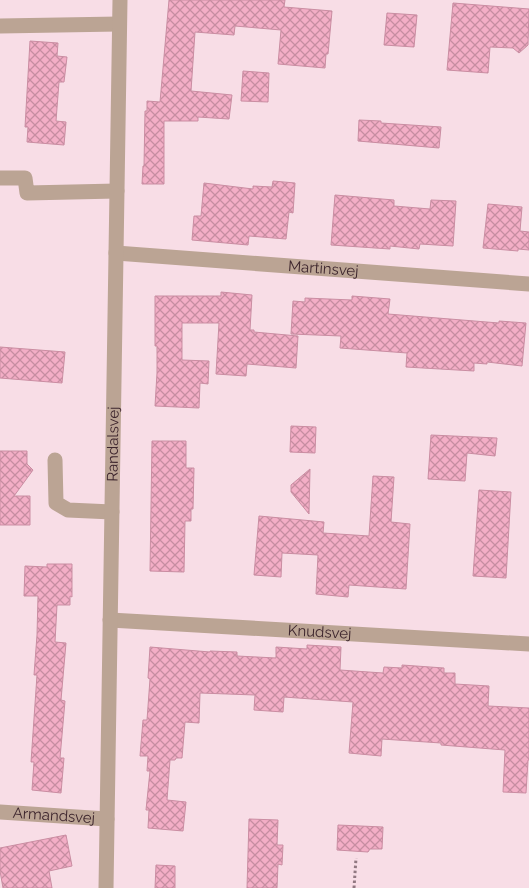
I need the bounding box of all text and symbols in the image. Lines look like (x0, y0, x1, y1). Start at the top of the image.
street label: Martinsvej (288, 257, 359, 280)
street label: Randalsvej (103, 406, 123, 482)
street label: Knudsvej (287, 621, 352, 643)
street label: Armandsvej (12, 804, 96, 827)

